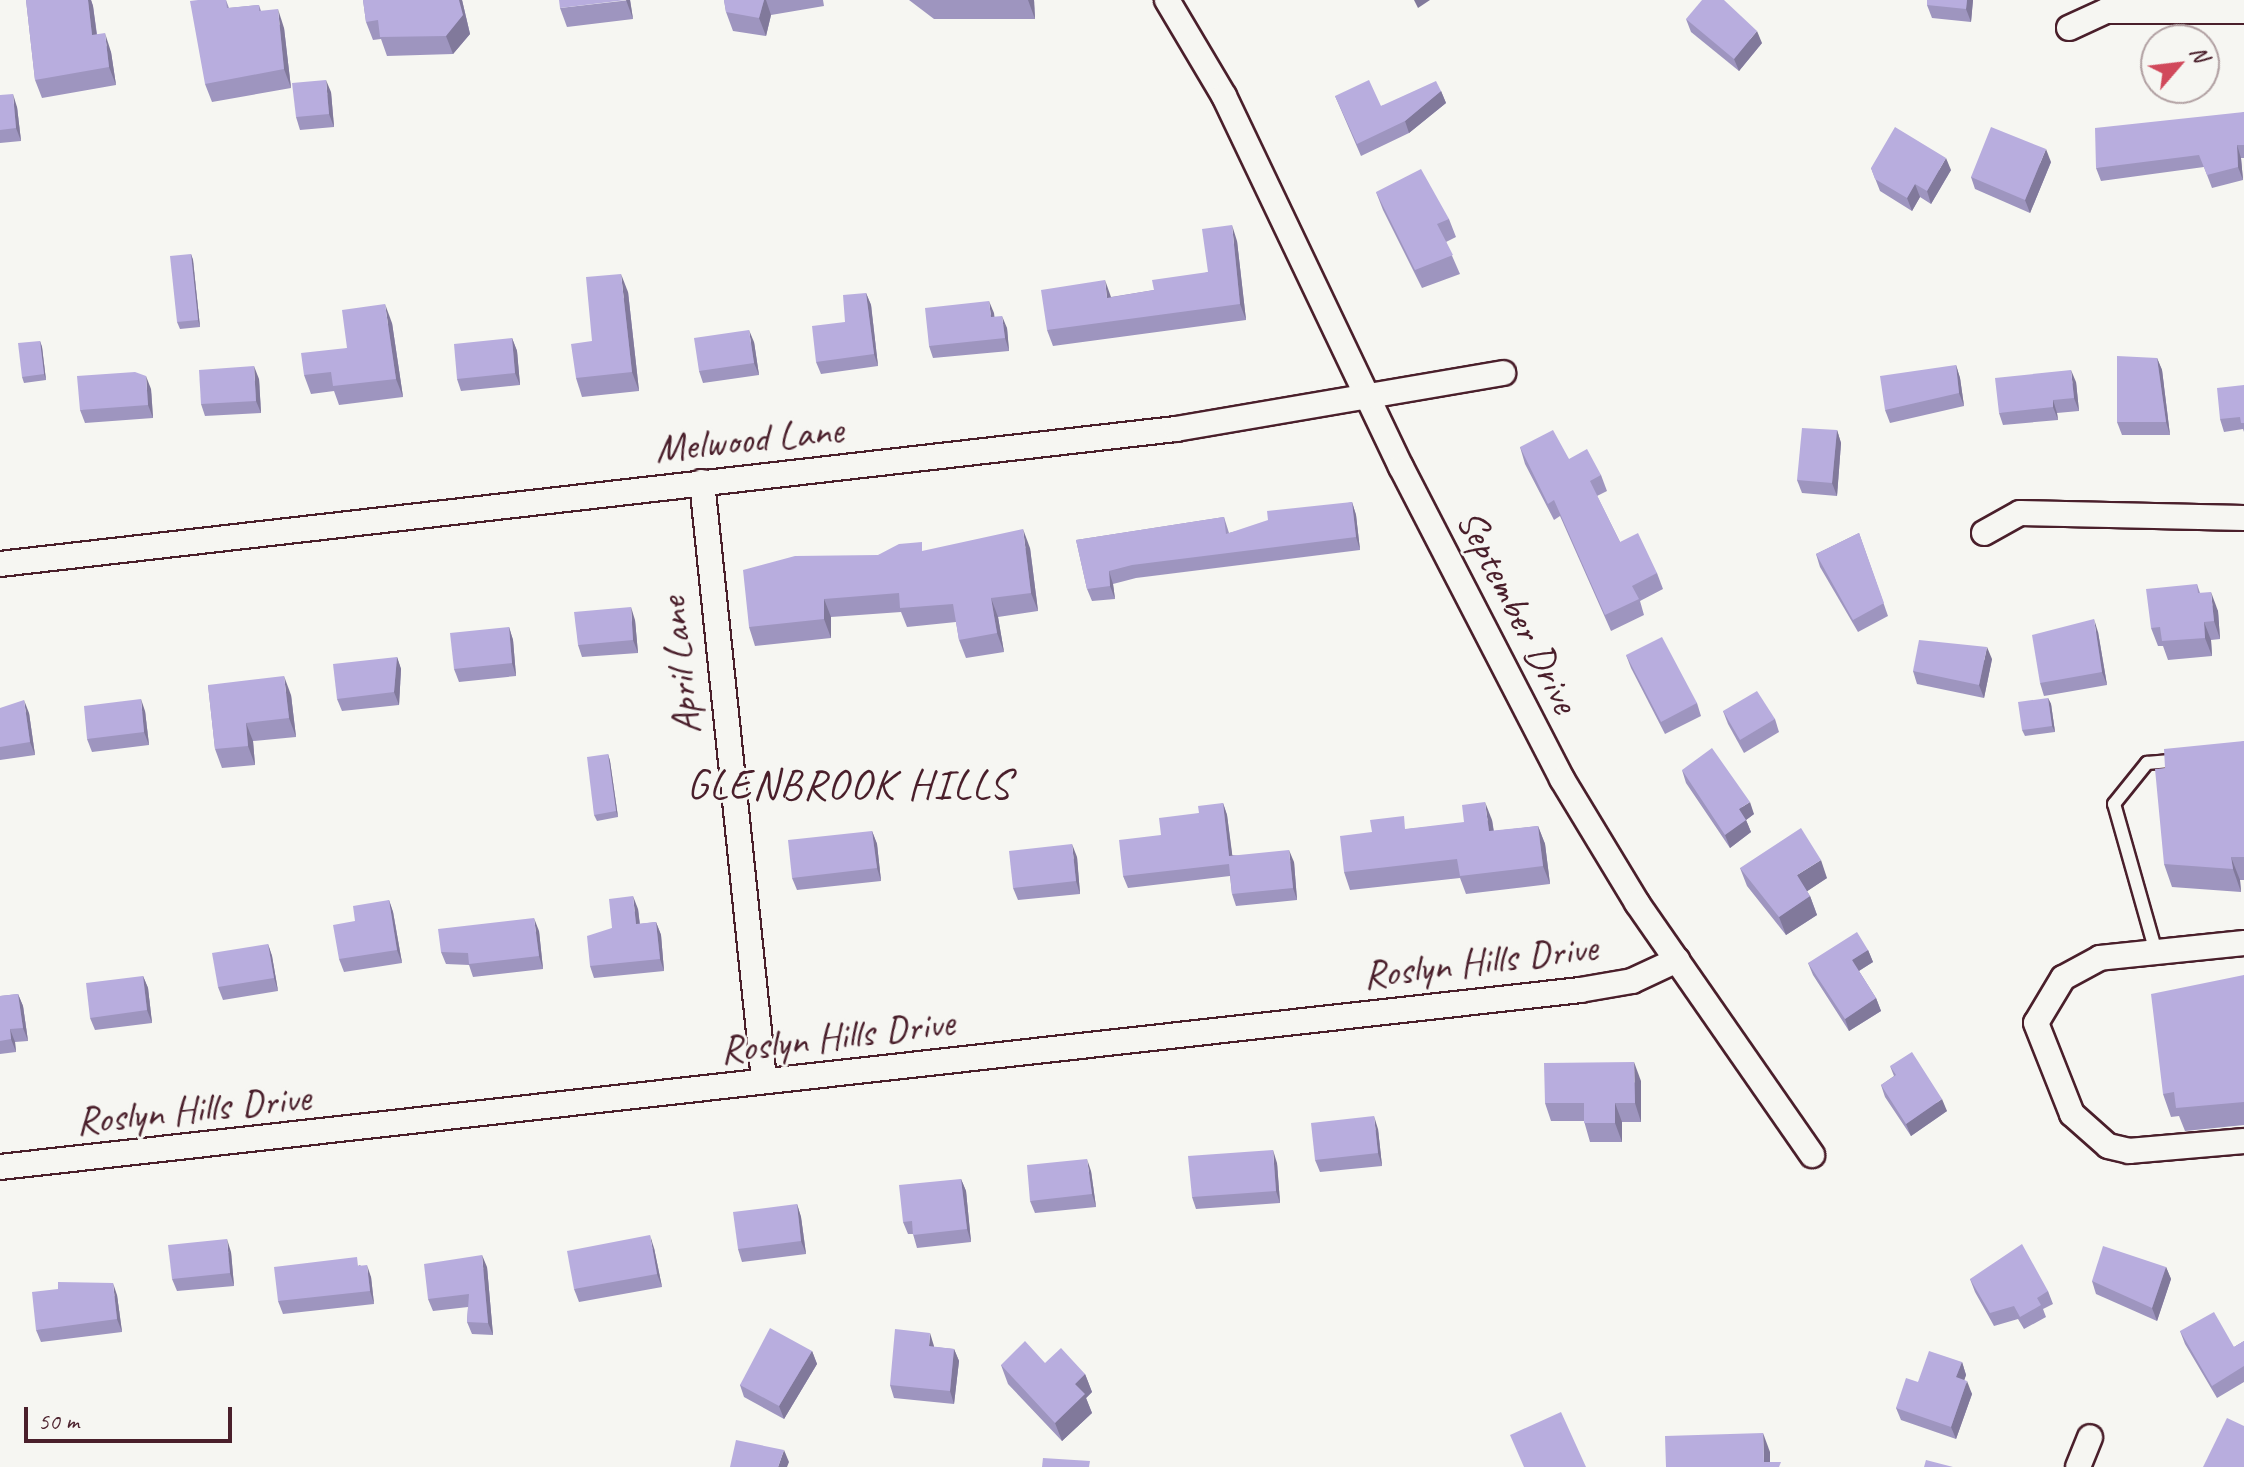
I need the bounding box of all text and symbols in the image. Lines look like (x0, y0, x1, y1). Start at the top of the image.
north arrow (2140, 24, 2220, 104)
text: N (2184, 41, 2215, 66)
street label: Melwood Lane (653, 405, 845, 473)
street label: September Drive (1446, 501, 1590, 721)
street label: April Lane (648, 594, 710, 738)
district label: GLENBROOK HILLS (688, 760, 1010, 810)
street label: Roslyn Hills Drive (1360, 923, 1600, 999)
street label: Roslyn Hills Drive (717, 998, 957, 1074)
street label: Roslyn Hills Drive (73, 1073, 313, 1145)
scale bar (28, 1391, 236, 1441)
text: 50 m (38, 1406, 79, 1436)

